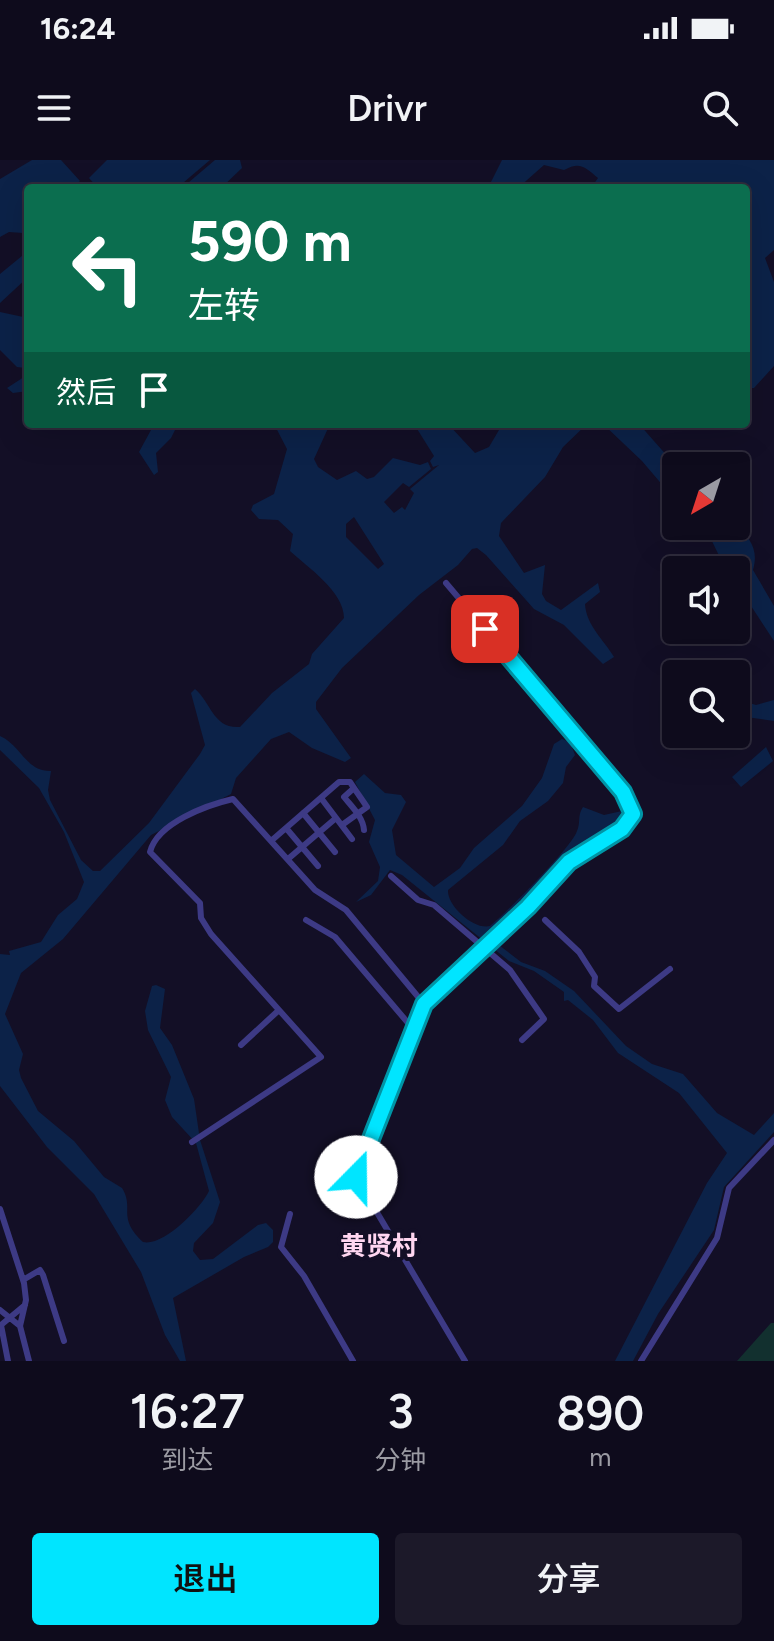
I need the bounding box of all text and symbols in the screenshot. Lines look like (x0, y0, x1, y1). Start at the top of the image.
text: 16:24 (40, 10, 115, 47)
icon: menu (32, 86, 76, 130)
icon: search (698, 86, 742, 130)
text: Drivr (347, 87, 427, 130)
text: 590 m (188, 208, 351, 275)
icon: left (56, 216, 160, 320)
text: 左转 (188, 284, 260, 327)
icon: arrive (132, 368, 176, 412)
text: 然后 (56, 374, 116, 411)
north arrow (662, 452, 750, 540)
map controls (662, 452, 750, 748)
button: sound (662, 556, 750, 644)
pin (451, 595, 519, 663)
icon: arrive (463, 607, 507, 651)
button: search (662, 660, 750, 748)
position arrow (314, 1135, 398, 1219)
district label: 黄贤村 (340, 1230, 418, 1262)
text: 16:27 (130, 1382, 245, 1440)
text: 3 (387, 1382, 414, 1440)
text: 890 (556, 1384, 644, 1442)
text: m (589, 1441, 611, 1473)
text: 到达 (161, 1444, 213, 1476)
text: 分钟 (374, 1444, 427, 1476)
button: 退出 (32, 1533, 379, 1625)
button: 分享 (395, 1533, 742, 1625)

